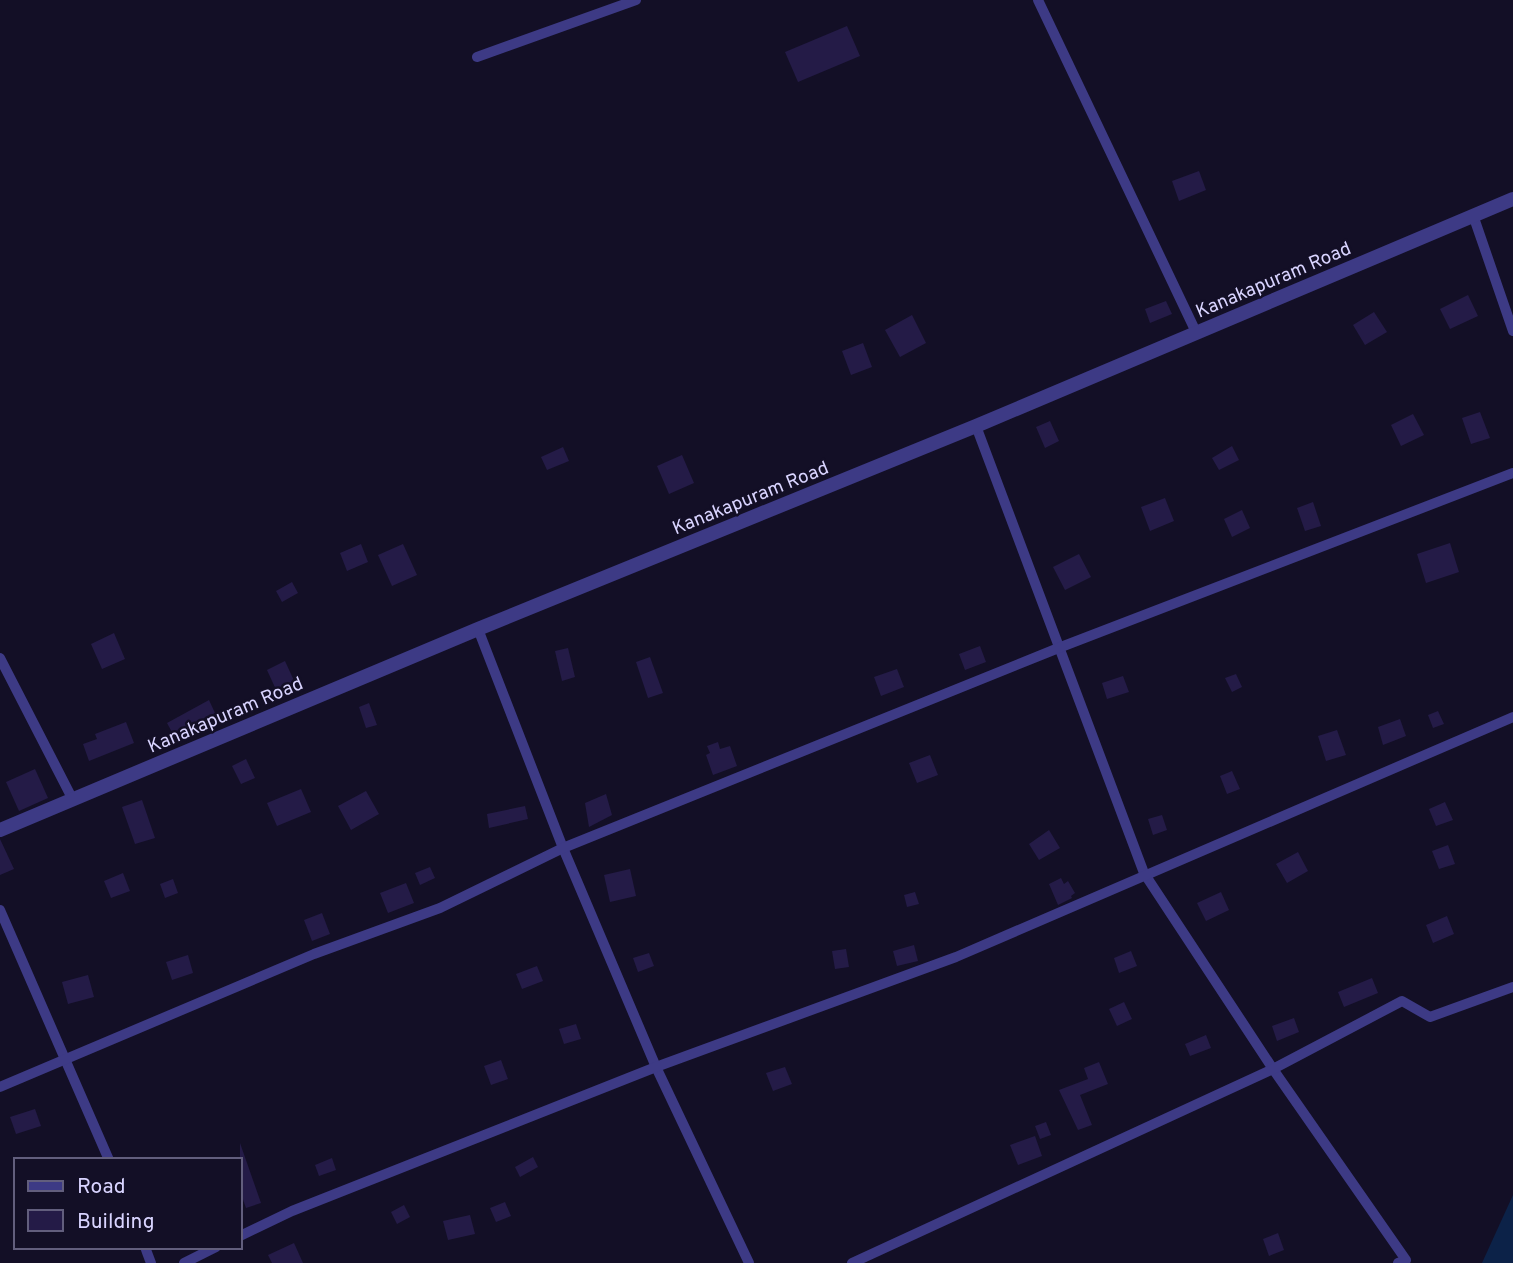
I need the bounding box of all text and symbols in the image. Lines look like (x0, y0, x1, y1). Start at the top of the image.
street label: Kanakapuram Road (1192, 237, 1355, 324)
street label: Kanakapuram Road (669, 457, 832, 541)
street label: Kanakapuram Road (144, 672, 307, 759)
legend (14, 1158, 242, 1249)
text: Road (77, 1174, 126, 1201)
text: Building (77, 1209, 155, 1236)

